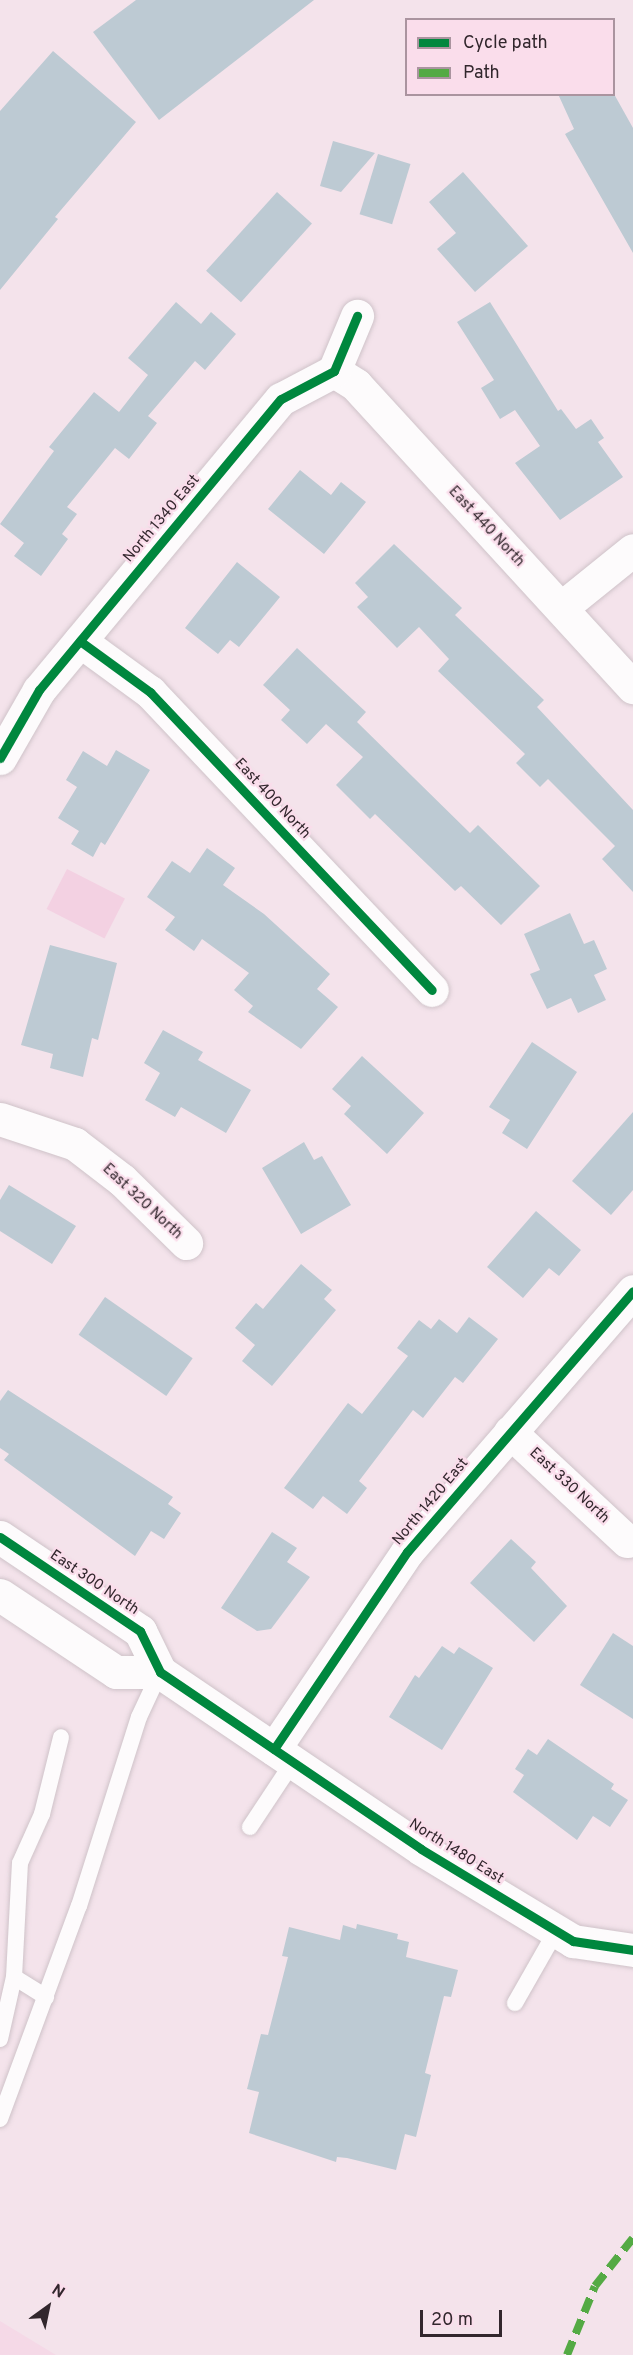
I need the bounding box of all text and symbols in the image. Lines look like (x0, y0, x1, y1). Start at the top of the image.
legend (405, 18, 615, 96)
text: Cycle path (463, 32, 548, 55)
text: Path (463, 62, 500, 85)
street label: North 1340 East (120, 472, 204, 566)
street label: East 440 North (444, 483, 528, 571)
street label: East 400 North (230, 755, 314, 843)
street label: East 320 North (98, 1160, 186, 1244)
street label: East 330 North (525, 1444, 613, 1528)
street label: North 1420 East (389, 1455, 473, 1549)
street label: East 300 North (46, 1547, 142, 1619)
street label: North 1480 East (405, 1816, 507, 1888)
north arrow (18, 2277, 78, 2337)
text: N (48, 2280, 68, 2303)
scale bar (423, 2298, 506, 2336)
text: 20 m (431, 2309, 473, 2332)

